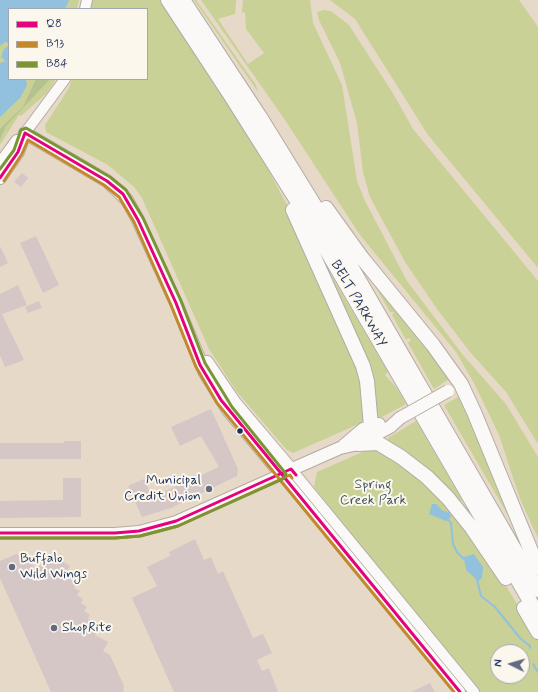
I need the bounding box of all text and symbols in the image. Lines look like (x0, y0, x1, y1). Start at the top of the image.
legend (8, 8, 148, 80)
text: Q8 (46, 16, 62, 32)
text: B13 (46, 36, 64, 52)
text: B84 (46, 56, 68, 72)
street label: BELT PARKWAY (326, 258, 390, 350)
unlabelled marker (235, 426, 245, 436)
place label: Municipal Credit Union (124, 473, 201, 506)
park label: Spring Creek Park (340, 477, 406, 510)
marker: Municipal Credit Union (204, 484, 214, 494)
place label: Buffalo Wild Wings (20, 551, 87, 584)
marker: Buffalo Wild Wings (7, 562, 17, 572)
place label: ShopRite (62, 620, 112, 636)
marker: ShopRite (49, 623, 59, 633)
north arrow (490, 644, 530, 684)
text: N (492, 659, 506, 667)

